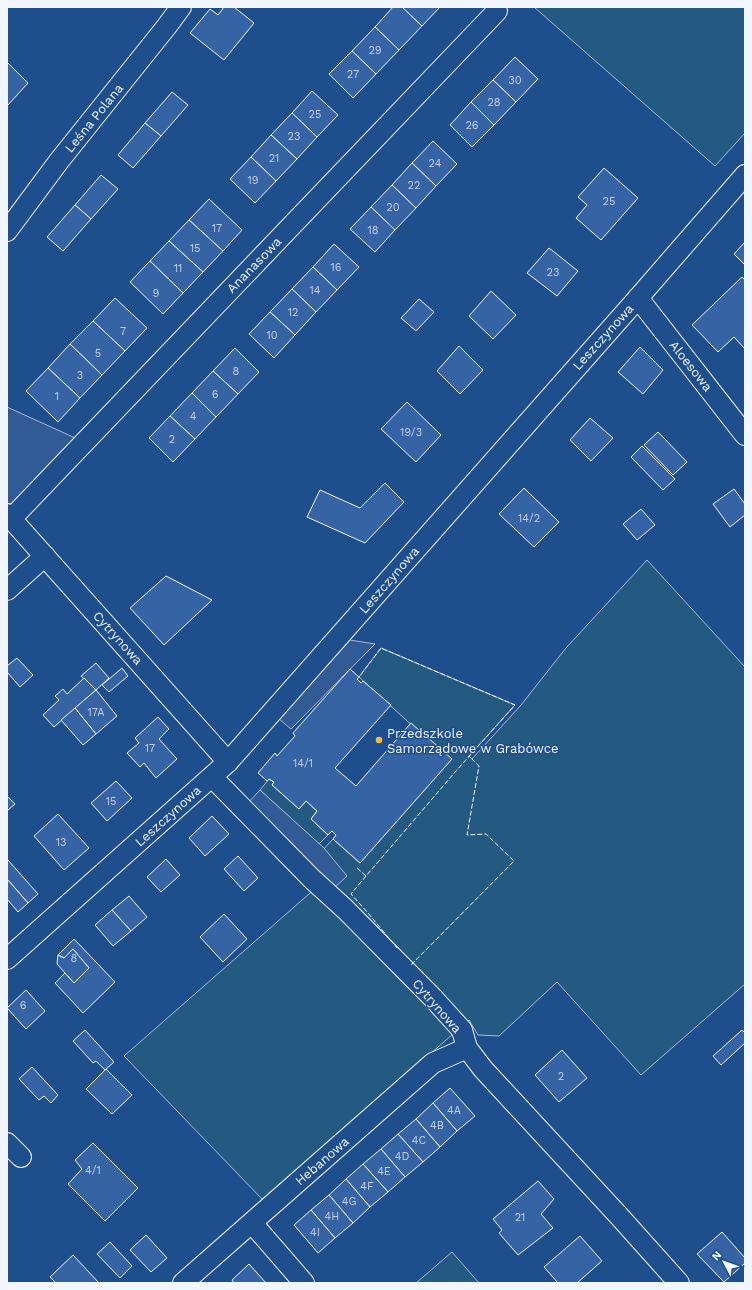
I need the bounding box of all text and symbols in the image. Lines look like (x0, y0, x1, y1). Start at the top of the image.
house number: 29 (368, 44, 382, 57)
house number: 27 (347, 68, 359, 81)
house number: 30 (508, 74, 522, 87)
street label: Leśna Polana (62, 80, 127, 155)
house number: 28 (487, 96, 501, 109)
house number: 25 (309, 108, 321, 121)
house number: 26 (465, 119, 479, 132)
house number: 23 (288, 130, 300, 143)
house number: 21 (269, 152, 279, 165)
house number: 24 (429, 157, 442, 170)
house number: 19 (247, 174, 259, 187)
house number: 22 (408, 179, 420, 192)
house number: 25 (603, 195, 615, 208)
house number: 20 (386, 201, 400, 214)
house number: 17 (212, 222, 222, 235)
house number: 18 (367, 224, 379, 237)
street label: Ananasowa (224, 233, 285, 296)
house number: 15 (190, 242, 200, 255)
house number: 16 (331, 261, 342, 274)
house number: 11 (174, 262, 182, 275)
house number: 23 (547, 266, 559, 279)
house number: 14 (309, 284, 321, 297)
house number: 9 (153, 287, 160, 300)
street label: Leszczynowa (570, 301, 637, 373)
house number: 12 (288, 306, 298, 319)
house number: 7 (120, 325, 126, 338)
house number: 10 (266, 329, 278, 342)
street label: Aloesowa (666, 338, 716, 395)
house number: 5 (95, 347, 101, 360)
house number: 8 (233, 365, 240, 378)
house number: 3 (77, 369, 83, 382)
house number: 6 (212, 388, 219, 401)
house number: 1 (55, 390, 59, 403)
house number: 4 (190, 410, 197, 423)
house number: 19/3 (400, 426, 422, 439)
house number: 2 (169, 433, 175, 446)
house number: 14/2 (518, 512, 540, 525)
street label: Leszczynowa (356, 543, 422, 616)
street label: Cytrynowa (90, 608, 146, 668)
house number: 17A (87, 706, 105, 719)
place label: Przedszkole Samorządowe w Grabówce (387, 726, 559, 756)
marker: Przedszkole Samorządowe w Grabówce (374, 735, 384, 745)
house number: 17 (145, 742, 155, 755)
house number: 14/1 (293, 757, 313, 770)
street label: Leszczynowa (132, 782, 204, 849)
house number: 15 (106, 795, 116, 808)
house number: 13 (56, 836, 66, 849)
house number: 8 (71, 952, 78, 965)
street label: Cytrynowa (409, 976, 465, 1037)
house number: 6 (20, 999, 27, 1012)
house number: 2 (558, 1070, 564, 1083)
house number: 4A (447, 1104, 461, 1117)
house number: 4B (430, 1119, 444, 1132)
street label: Hebanowa (292, 1133, 352, 1188)
house number: 4C (412, 1134, 427, 1147)
house number: 4D (395, 1150, 409, 1163)
house number: 4/1 (85, 1164, 101, 1177)
house number: 4E (377, 1165, 391, 1178)
house number: 4F (360, 1180, 374, 1193)
house number: 4G (342, 1195, 356, 1208)
house number: 4H (325, 1210, 339, 1223)
house number: 21 (515, 1211, 525, 1224)
house number: 4I (310, 1226, 320, 1239)
north arrow (704, 1242, 744, 1282)
text: N (709, 1248, 724, 1263)

